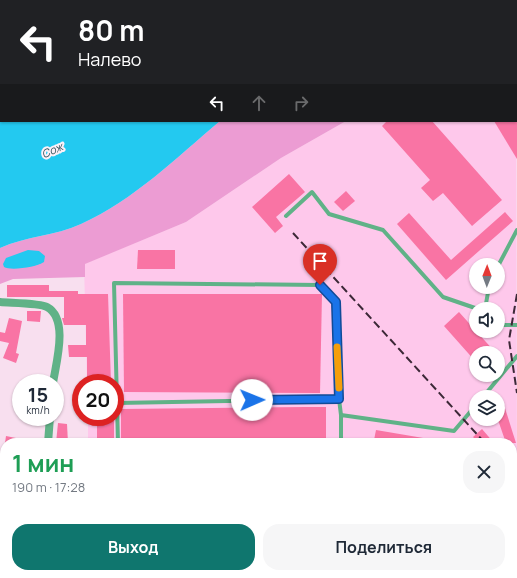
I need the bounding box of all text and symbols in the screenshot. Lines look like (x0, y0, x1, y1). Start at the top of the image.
text: 80 m (78, 11, 144, 49)
icon: left (12, 16, 64, 68)
text: Налево (78, 47, 142, 71)
icon: left (206, 92, 228, 114)
icon: ahead (248, 92, 270, 114)
icon: right (290, 92, 312, 114)
water label: Сож (39, 138, 66, 161)
pin (303, 244, 337, 285)
icon: arrive (309, 250, 331, 272)
north arrow (469, 258, 505, 294)
map controls (469, 258, 505, 426)
button: sound (469, 302, 505, 338)
button: search (469, 346, 505, 382)
speed limit sign: 20 (72, 374, 124, 426)
position arrow (231, 379, 273, 421)
text: 15 (28, 381, 48, 408)
button: layers (469, 390, 505, 426)
text: km/h (26, 403, 50, 417)
text: 1 мин (12, 446, 74, 479)
button: close (463, 451, 505, 493)
text: 190 m · 17:28 (12, 478, 85, 496)
button: Выход (12, 524, 255, 570)
button: Поделиться (263, 524, 505, 570)

